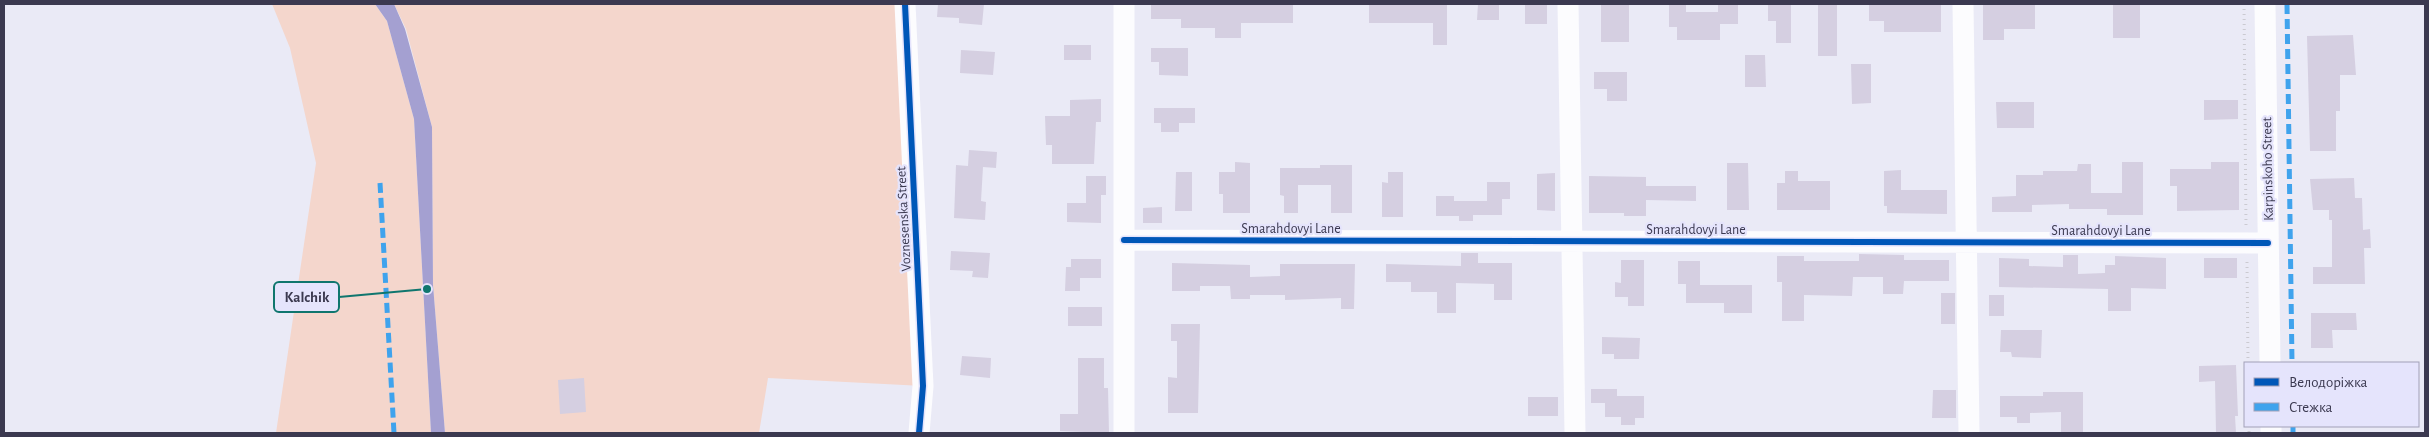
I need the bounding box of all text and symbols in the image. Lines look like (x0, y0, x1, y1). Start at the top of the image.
street label: Karpinskoho Street (2260, 116, 2276, 221)
street label: Voznesenska Street (894, 165, 914, 272)
street label: Smarahdovyi Lane (1241, 222, 1341, 236)
street label: Smarahdovyi Lane (1646, 223, 1746, 237)
street label: Smarahdovyi Lane (2051, 224, 2151, 238)
callout: Kalchik (274, 282, 339, 312)
text: Kalchik (285, 290, 330, 305)
legend (2244, 362, 2419, 427)
text: Велодоріжка (2289, 375, 2368, 390)
text: Стежка (2289, 400, 2333, 415)

